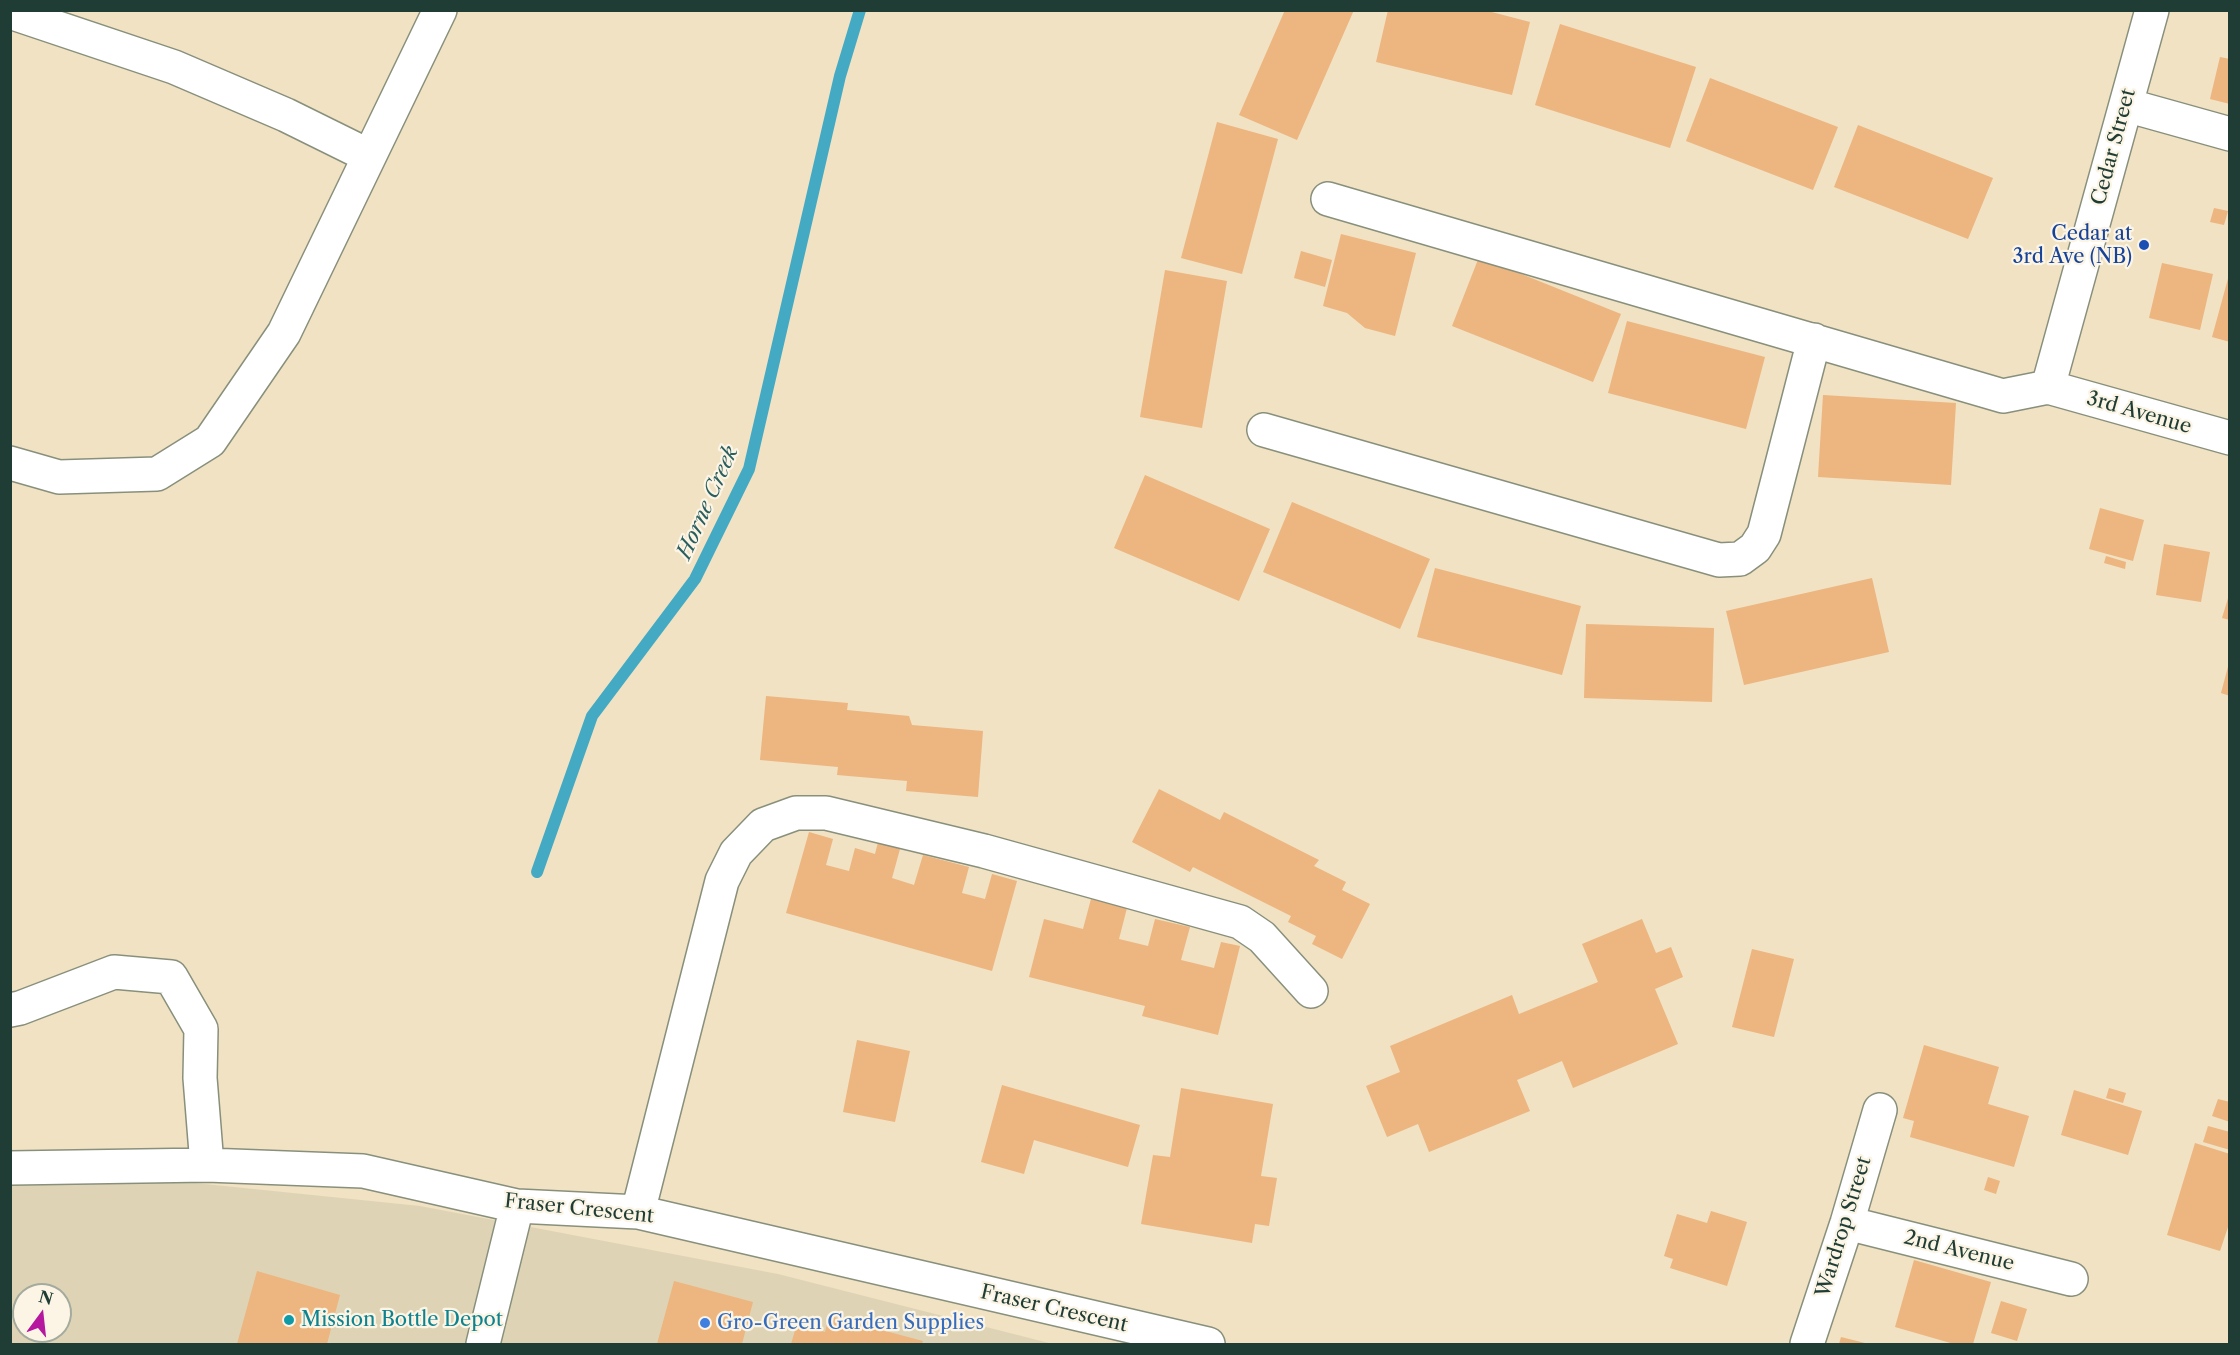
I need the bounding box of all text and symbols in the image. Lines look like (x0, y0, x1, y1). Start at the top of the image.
street label: Cedar Street (2087, 86, 2141, 208)
place label: Cedar at 3rd Ave (NB) (2013, 222, 2132, 269)
marker: Cedar at 3rd Ave (NB) (2137, 238, 2151, 252)
street label: 3rd Avenue (2084, 387, 2194, 439)
water label: Horne Creek (672, 443, 744, 563)
street label: Wardrop Street (1811, 1154, 1877, 1300)
street label: Fraser Crescent (503, 1189, 655, 1229)
street label: 2nd Avenue (1901, 1226, 2017, 1276)
street label: Fraser Crescent (978, 1280, 1130, 1338)
north arrow (12, 1283, 72, 1343)
text: N (37, 1286, 55, 1309)
place label: Mission Bottle Depot (301, 1308, 503, 1332)
place label: Gro-Green Garden Supplies (717, 1311, 984, 1335)
marker: Mission Bottle Depot (282, 1313, 296, 1327)
marker: Gro-Green Garden Supplies (698, 1316, 712, 1330)

